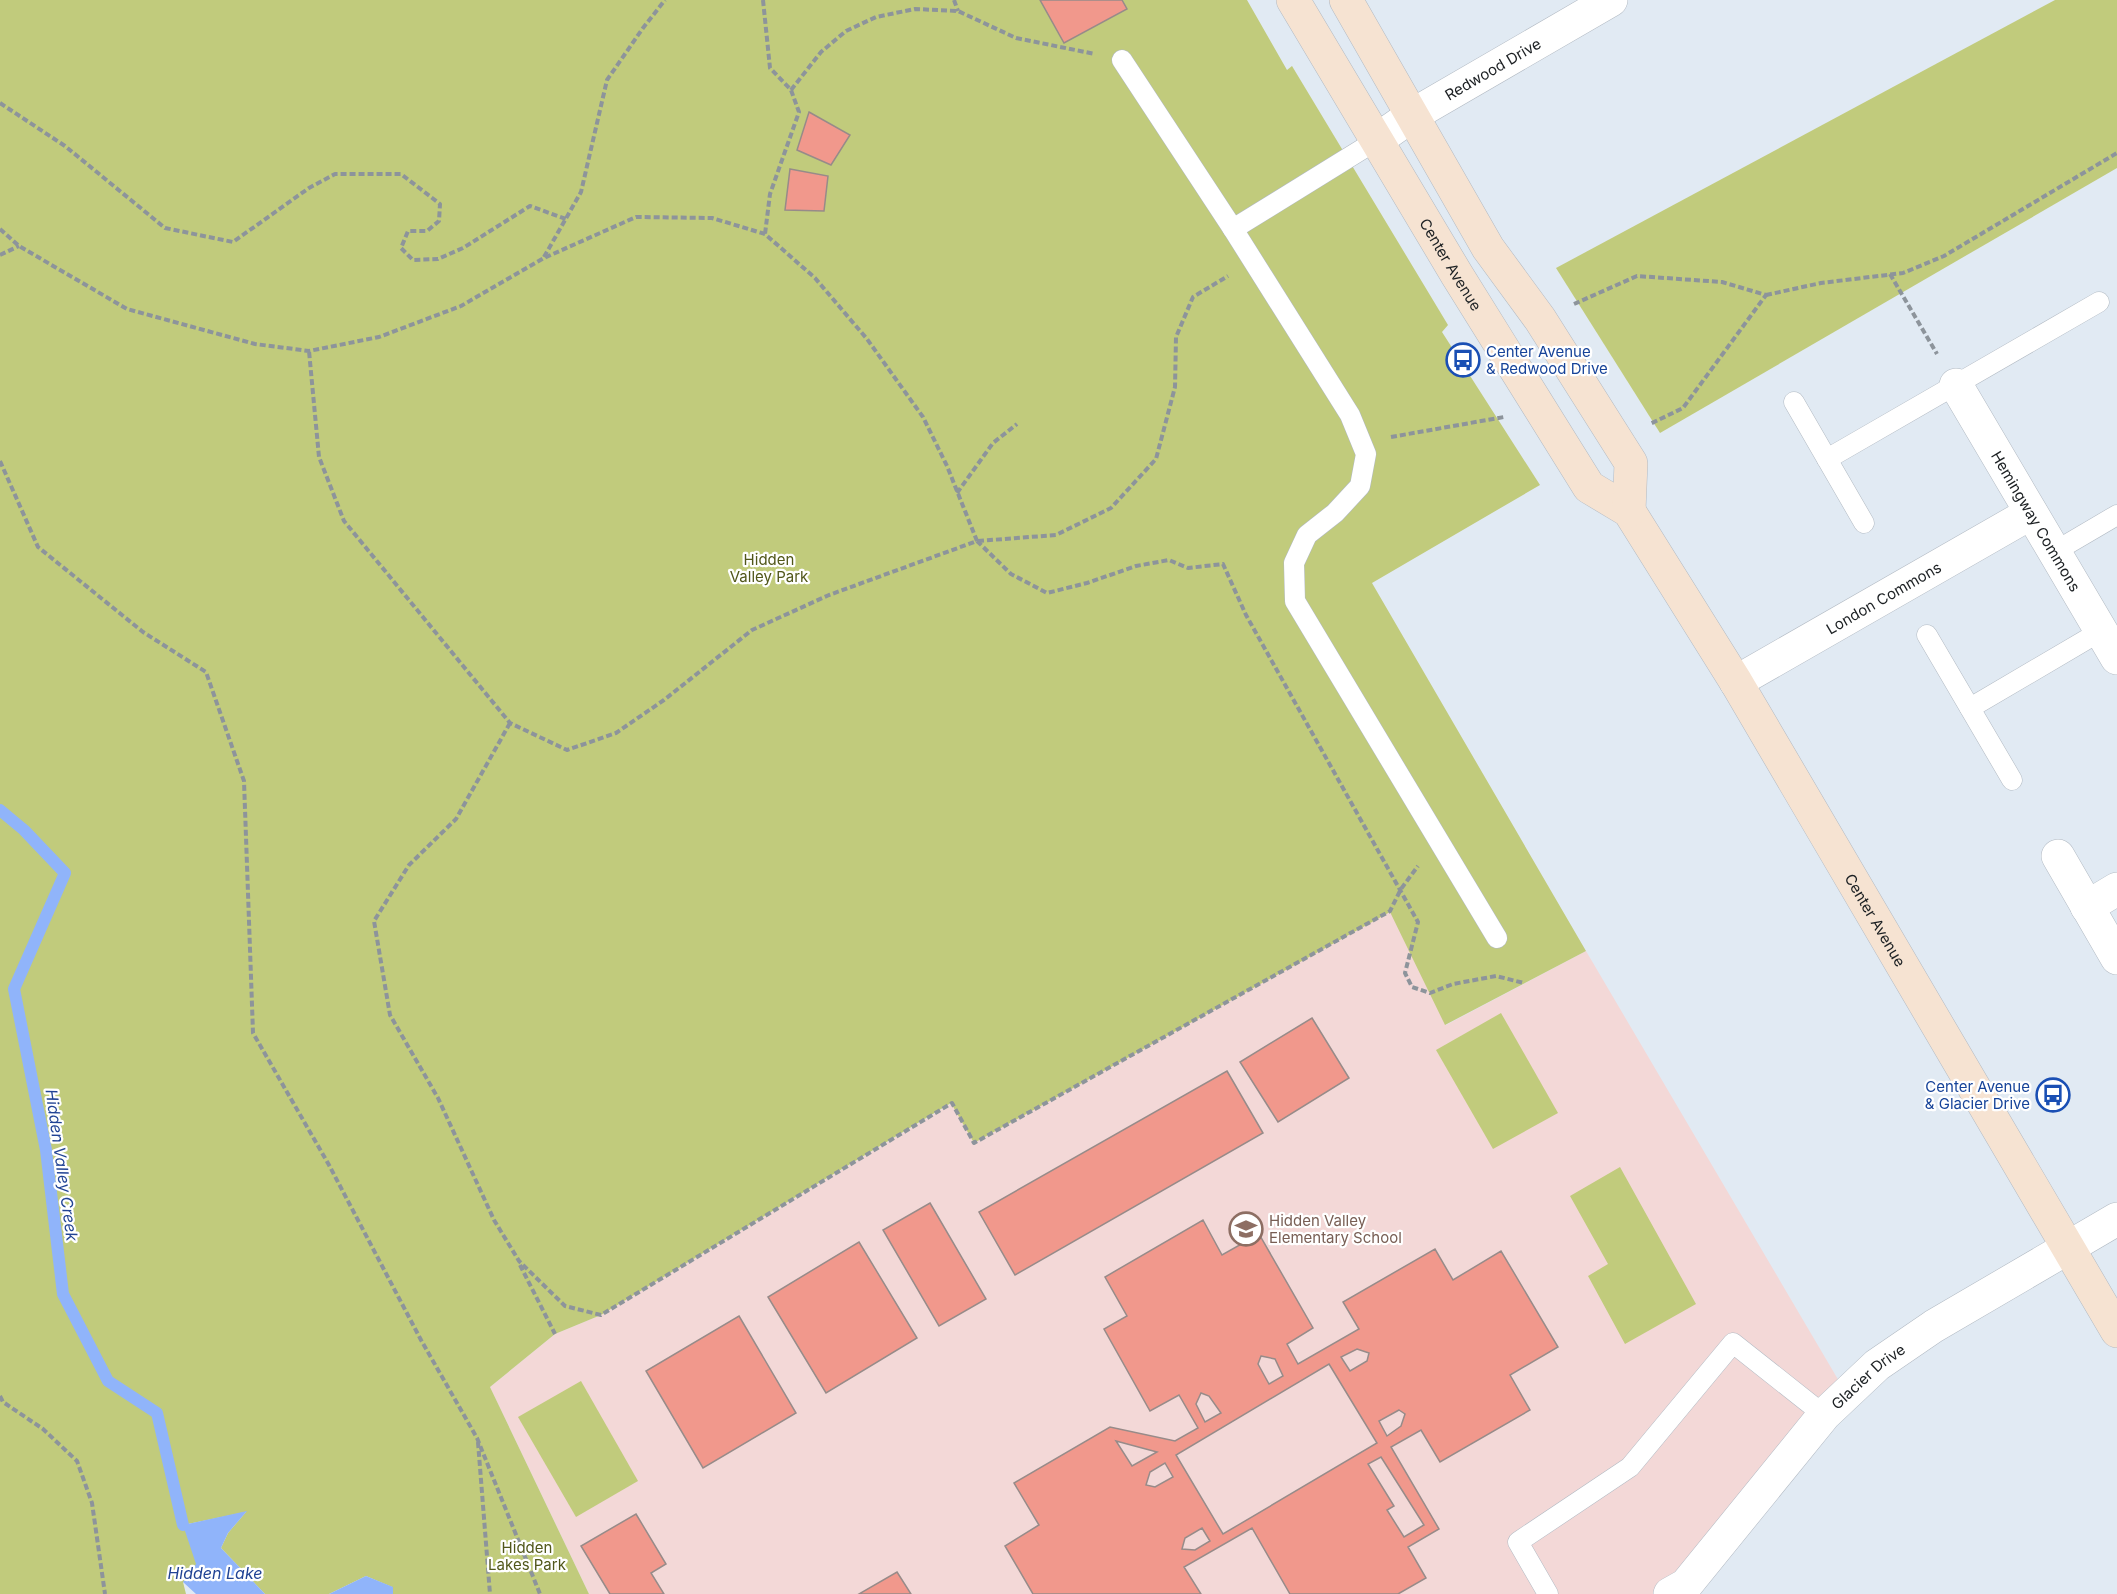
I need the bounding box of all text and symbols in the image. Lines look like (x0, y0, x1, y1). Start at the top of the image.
street label: Redwood Drive (1441, 33, 1544, 104)
street label: Center Avenue (1416, 215, 1486, 314)
bus stop icon: Center Avenue & Redwood Drive (1445, 342, 1481, 378)
place label: Center Avenue & Redwood Drive (1486, 342, 1608, 378)
street label: Hemingway Commons (1987, 447, 2085, 595)
park label: Hidden Valley Park (730, 550, 809, 586)
street label: London Commons (1823, 557, 1945, 638)
street label: Center Avenue (1841, 870, 1910, 970)
place label: Center Avenue & Glacier Drive (1925, 1077, 2030, 1113)
bus stop icon: Center Avenue & Glacier Drive (2035, 1077, 2071, 1113)
water label: Hidden Valley Creek (41, 1088, 83, 1243)
school or university icon: Hidden Valley Elementary School (1228, 1211, 1264, 1247)
place label: Hidden Valley Elementary School (1269, 1211, 1402, 1247)
street label: Glacier Drive (1827, 1339, 1908, 1413)
park label: Hidden Lakes Park (488, 1538, 567, 1574)
water label: Hidden Lake (167, 1563, 263, 1583)

